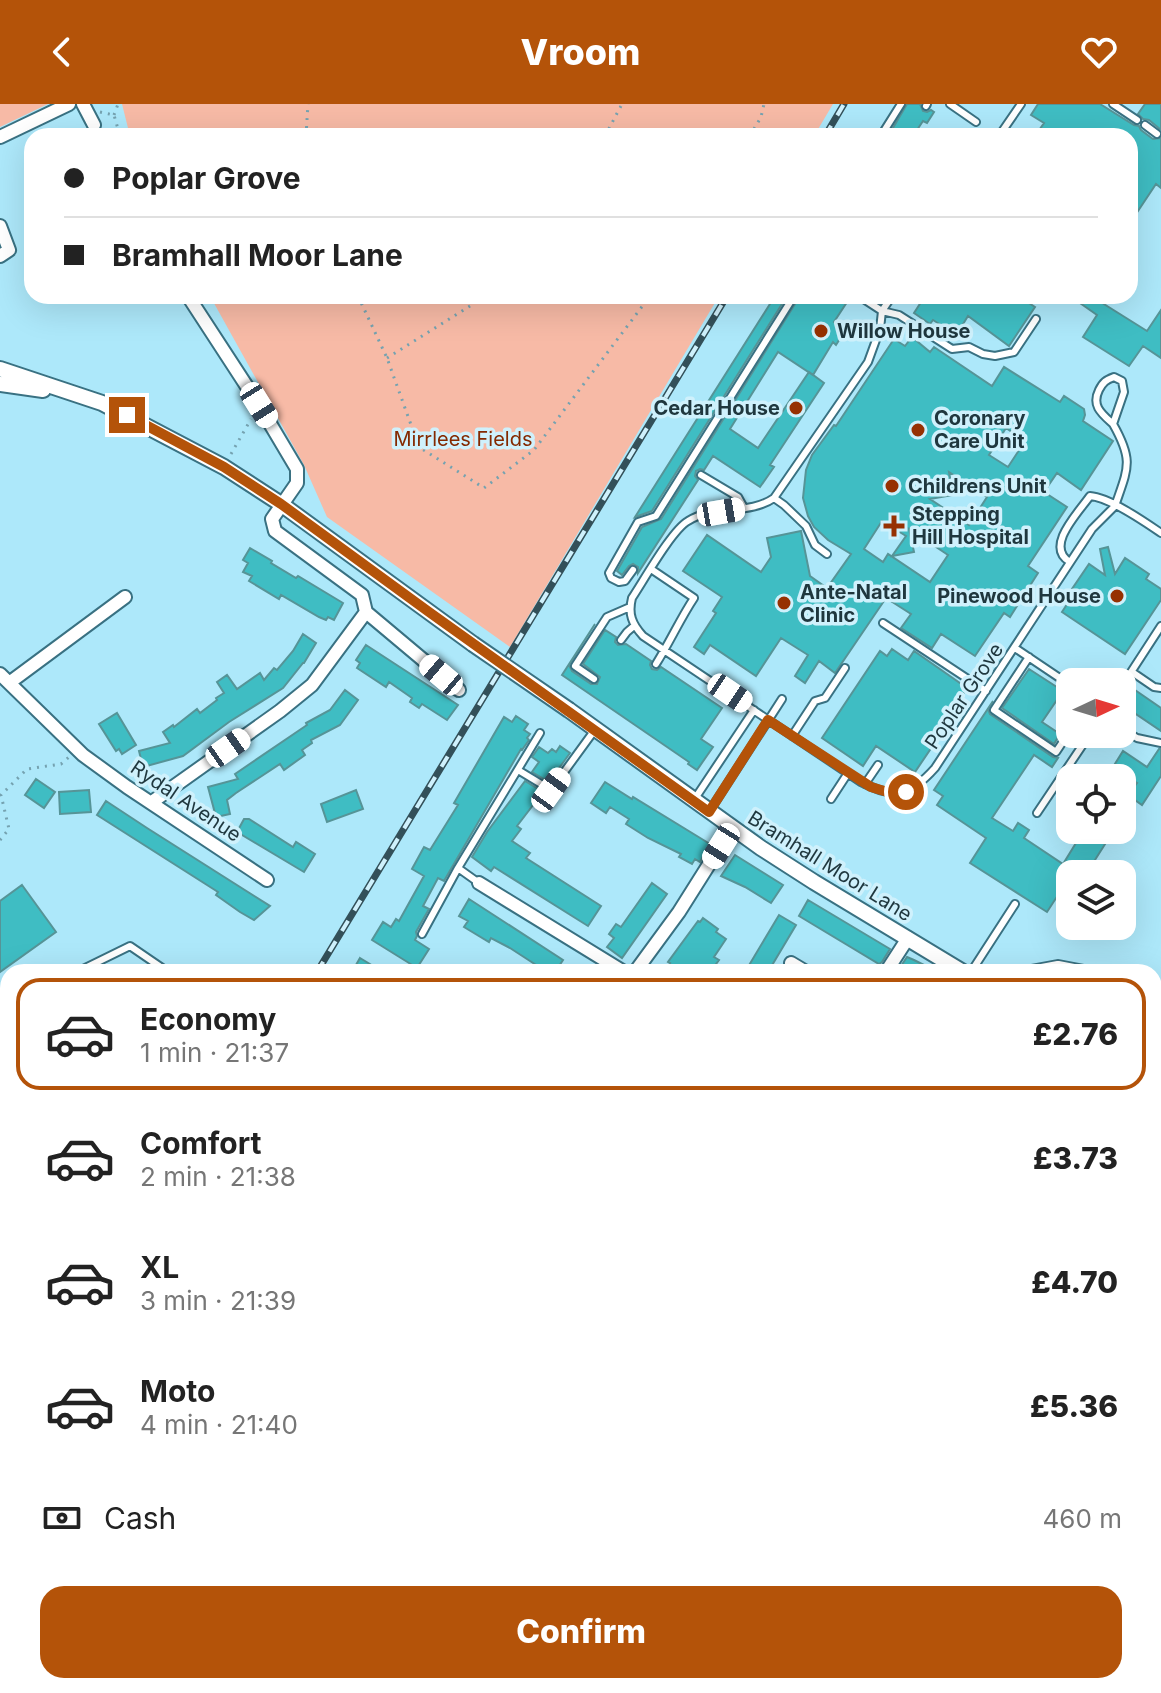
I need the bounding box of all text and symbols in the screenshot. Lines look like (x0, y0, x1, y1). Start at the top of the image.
icon: back (40, 30, 84, 74)
text: Vroom (521, 30, 640, 74)
icon: heart (1077, 30, 1121, 74)
text: Poplar Grove (112, 160, 301, 196)
text: Bramhall Moor Lane (112, 237, 403, 273)
place label: Willow House (837, 319, 971, 343)
marker: Willow House (812, 322, 830, 340)
car (236, 378, 282, 432)
place label: Cedar House (653, 396, 780, 420)
route end (109, 397, 145, 433)
marker: Cedar House (787, 399, 805, 417)
place label: Coronary Care Unit (934, 406, 1026, 453)
marker: Coronary Care Unit (909, 421, 927, 439)
park label: Mirrlees Fields (394, 427, 532, 451)
place label: Childrens Unit (908, 474, 1047, 498)
marker: Childrens Unit (883, 477, 901, 495)
car (695, 496, 747, 528)
place label: Stepping Hill Hospital (912, 502, 1029, 549)
marker: Stepping Hill Hospital (883, 515, 905, 537)
place label: Ante-Natal Clinic (800, 580, 907, 627)
place label: Pinewood House (937, 584, 1101, 608)
marker: Pinewood House (1108, 587, 1126, 605)
marker: Ante-Natal Clinic (775, 594, 793, 612)
street label: Poplar Grove (920, 639, 1008, 753)
car (415, 650, 467, 700)
north arrow (1056, 668, 1136, 748)
map controls (1056, 668, 1136, 940)
car (703, 670, 757, 716)
car (201, 724, 255, 772)
street label: Rydal Avenue (126, 755, 246, 847)
car (527, 764, 575, 816)
button: locate (1056, 764, 1136, 844)
route start (888, 774, 924, 810)
street label: Bramhall Moor Lane (744, 806, 916, 926)
car (698, 819, 744, 873)
button: layers (1056, 860, 1136, 940)
icon: car (44, 998, 116, 1070)
text: Economy (140, 1001, 276, 1037)
text: £2.76 (1033, 1016, 1118, 1052)
text: 1 min · 21:37 (140, 1037, 289, 1068)
icon: car (44, 1122, 116, 1194)
text: Comfort (140, 1125, 261, 1161)
text: £3.73 (1033, 1140, 1118, 1176)
text: 2 min · 21:38 (140, 1161, 296, 1192)
icon: car (44, 1246, 116, 1318)
text: XL (140, 1249, 179, 1285)
text: £4.70 (1031, 1264, 1118, 1300)
text: 3 min · 21:39 (140, 1285, 296, 1316)
icon: car (44, 1370, 116, 1442)
text: Moto (140, 1373, 215, 1409)
text: £5.36 (1030, 1388, 1118, 1424)
text: 4 min · 21:40 (140, 1409, 298, 1440)
icon: cash (40, 1496, 84, 1540)
text: Cash (104, 1500, 176, 1536)
text: 460 m (1043, 1503, 1122, 1534)
button: Confirm (40, 1586, 1122, 1678)

